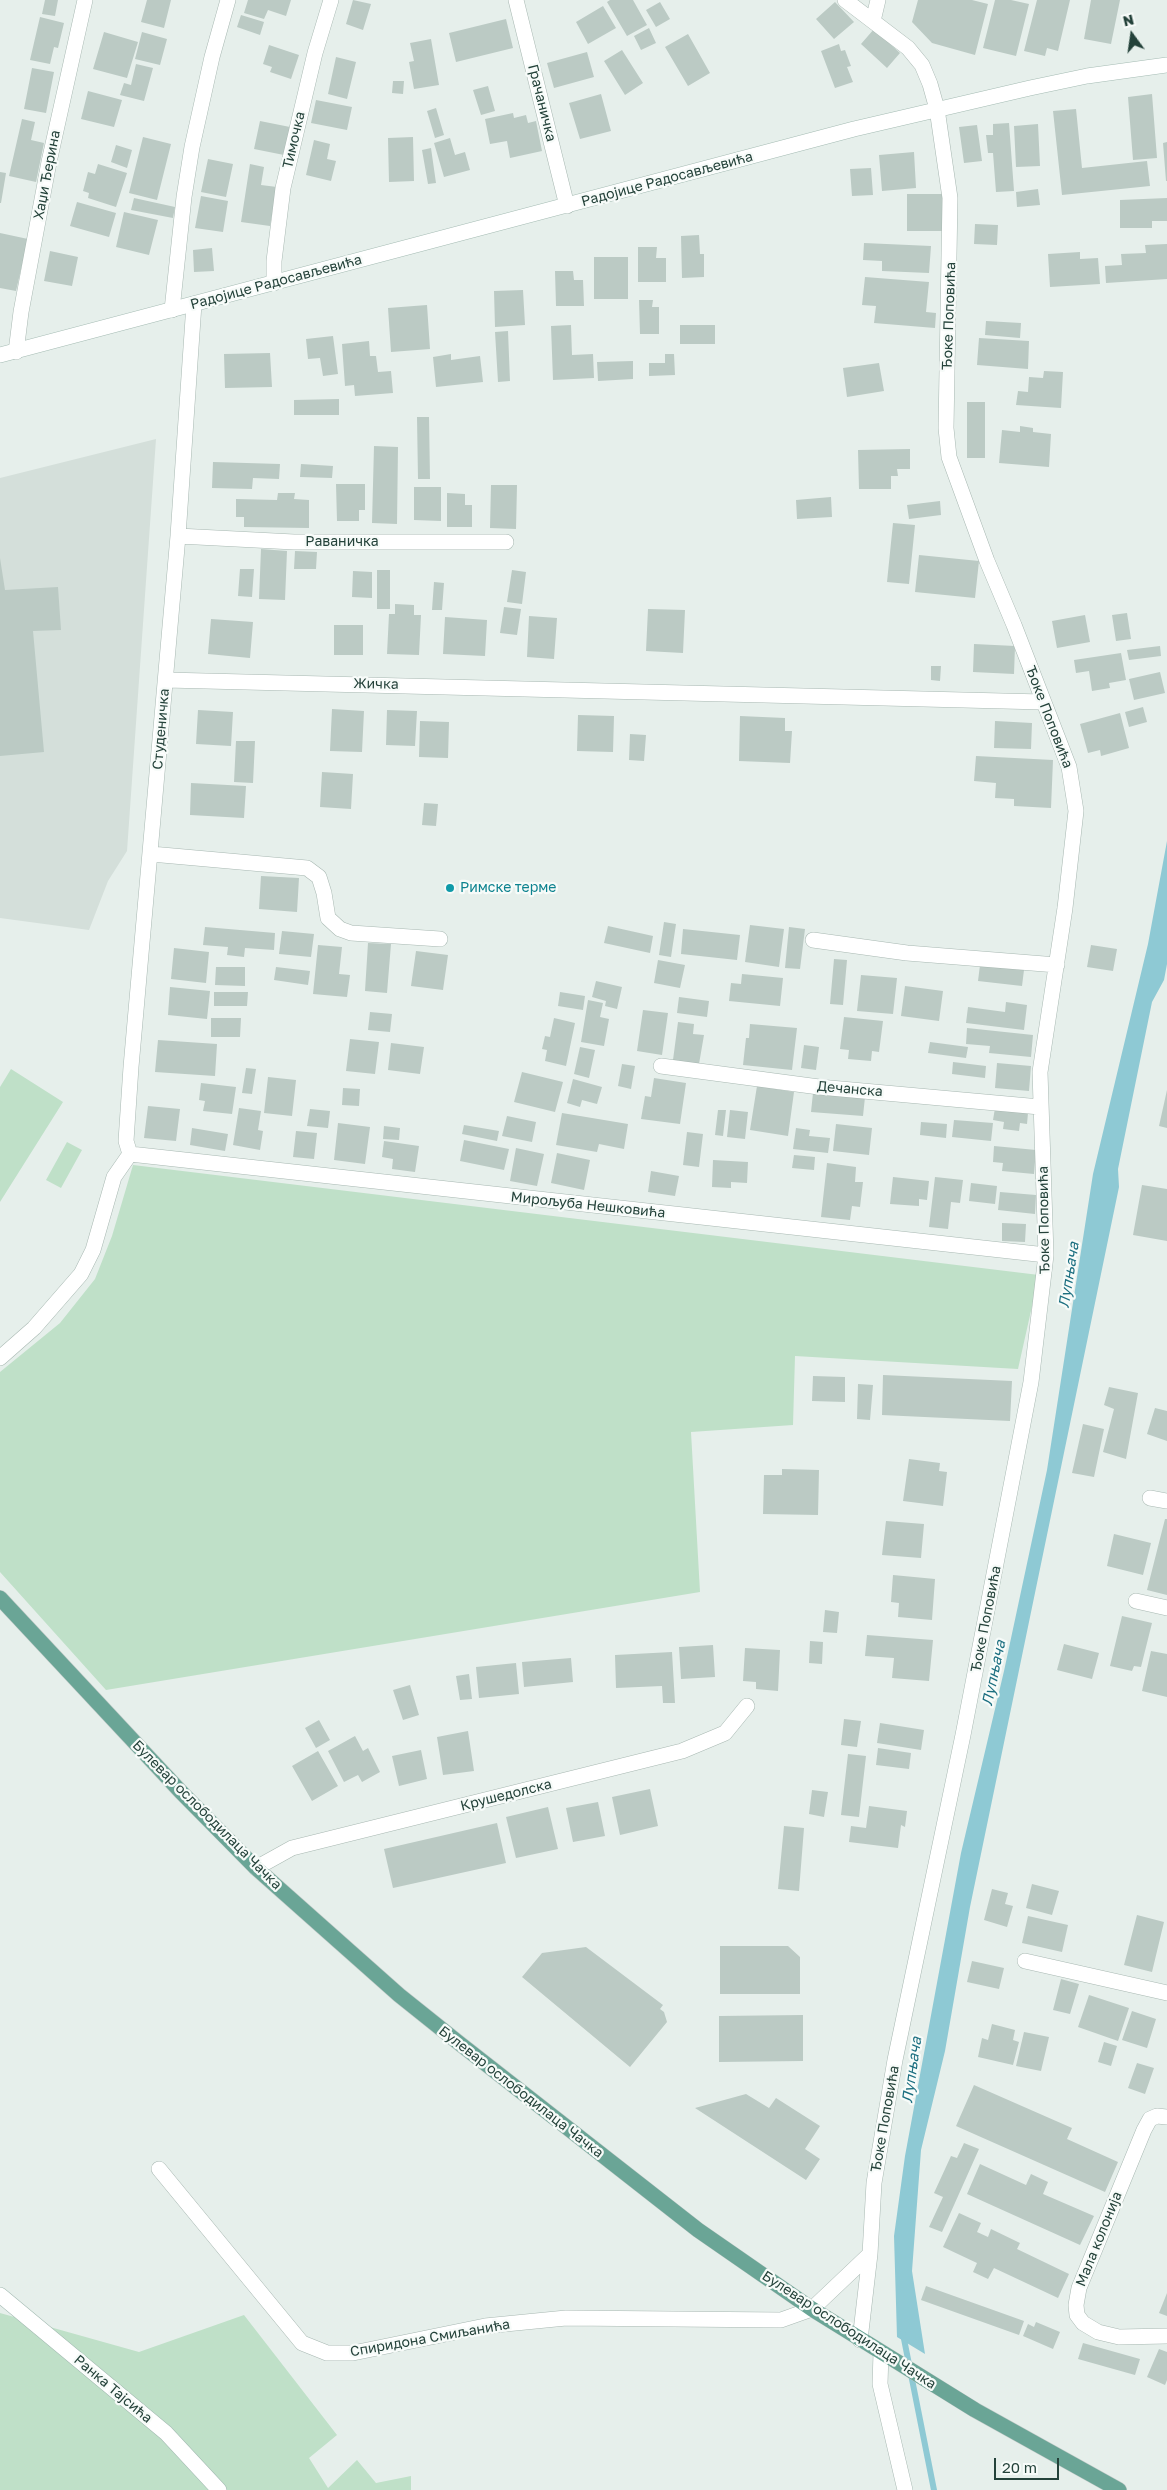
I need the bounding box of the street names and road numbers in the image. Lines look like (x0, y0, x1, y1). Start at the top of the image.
street label: Грачаничка (524, 63, 560, 143)
street label: Тимочка (279, 110, 309, 170)
street label: Хаџи Ђерина (30, 129, 64, 221)
street label: Радојице Радосављевића (579, 148, 755, 210)
street label: Радојице Радосављевића (188, 251, 364, 313)
street label: Ђоке Поповића (939, 262, 959, 370)
street label: Раваничка (305, 534, 379, 550)
street label: Ђоке Поповића (1022, 664, 1076, 770)
street label: Жичка (353, 675, 399, 693)
street label: Студеничка (149, 688, 173, 770)
street label: Дечанска (816, 1078, 884, 1100)
street label: Ђоке Поповића (1035, 1166, 1053, 1274)
street label: Мирољуба Нешковића (510, 1189, 666, 1221)
street label: Ђоке Поповића (967, 1564, 1005, 1674)
street label: Булевар ослободилаца Чачка (129, 1737, 285, 1893)
street label: Крушедолска (459, 1776, 553, 1814)
street label: Булевар ослободилаца Чачка (435, 2023, 607, 2161)
street label: Ђоке Поповића (867, 2064, 903, 2174)
street label: Мала колонија (1072, 2189, 1126, 2289)
street label: Булевар ослободилаца Чачка (759, 2267, 939, 2393)
street label: Спиридона Смиљанића (349, 2316, 511, 2360)
street label: Ранка Тајсића (71, 2351, 155, 2427)

